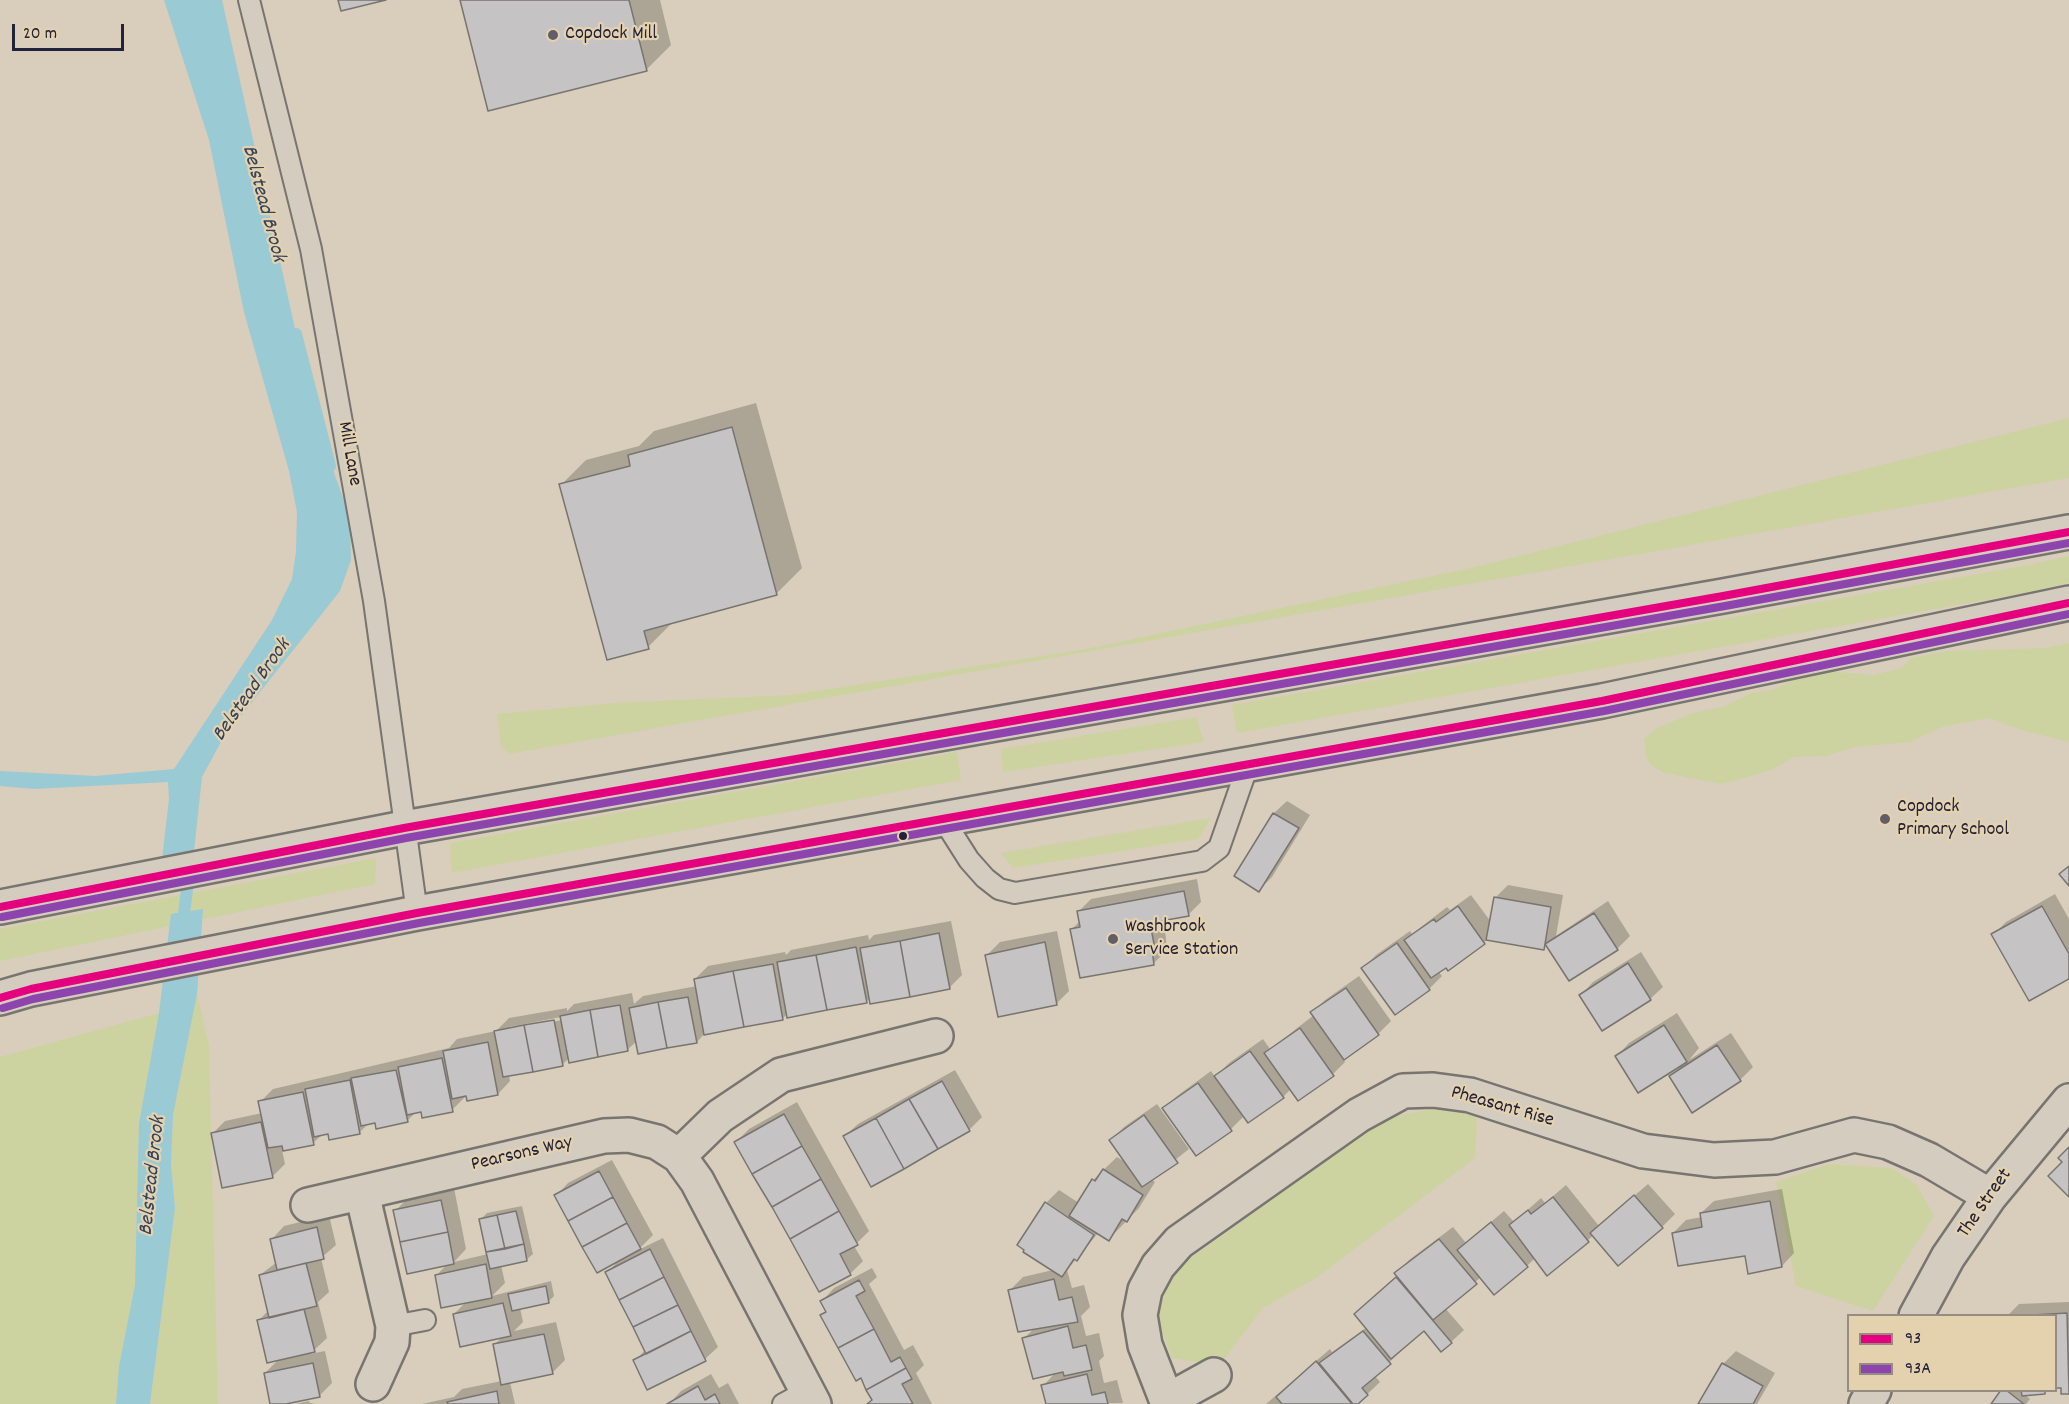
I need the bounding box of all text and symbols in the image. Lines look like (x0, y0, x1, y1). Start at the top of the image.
scale bar (15, 12, 128, 50)
text: 20 m (23, 22, 57, 47)
place label: Copdock Mill (565, 23, 657, 47)
marker: Copdock Mill (546, 28, 560, 42)
water label: Belstead Brook (234, 143, 290, 265)
street label: Mill Lane (331, 420, 365, 488)
water label: Belstead Brook (208, 635, 298, 747)
place label: Copdock Primary School (1897, 796, 2009, 843)
marker: Copdock Primary School (1878, 812, 1892, 826)
unlabelled marker (897, 830, 909, 842)
place label: Washbrook Service Station (1125, 916, 1238, 963)
marker: Washbrook Service Station (1106, 932, 1120, 946)
street label: Pheasant Rise (1448, 1082, 1556, 1134)
water label: Belstead Brook (135, 1115, 173, 1237)
street label: Pearsons Way (469, 1132, 575, 1178)
street label: The Street (1953, 1165, 2019, 1243)
legend (1847, 1314, 2057, 1392)
text: 93 (1905, 1327, 1921, 1352)
text: 93A (1905, 1357, 1931, 1382)

